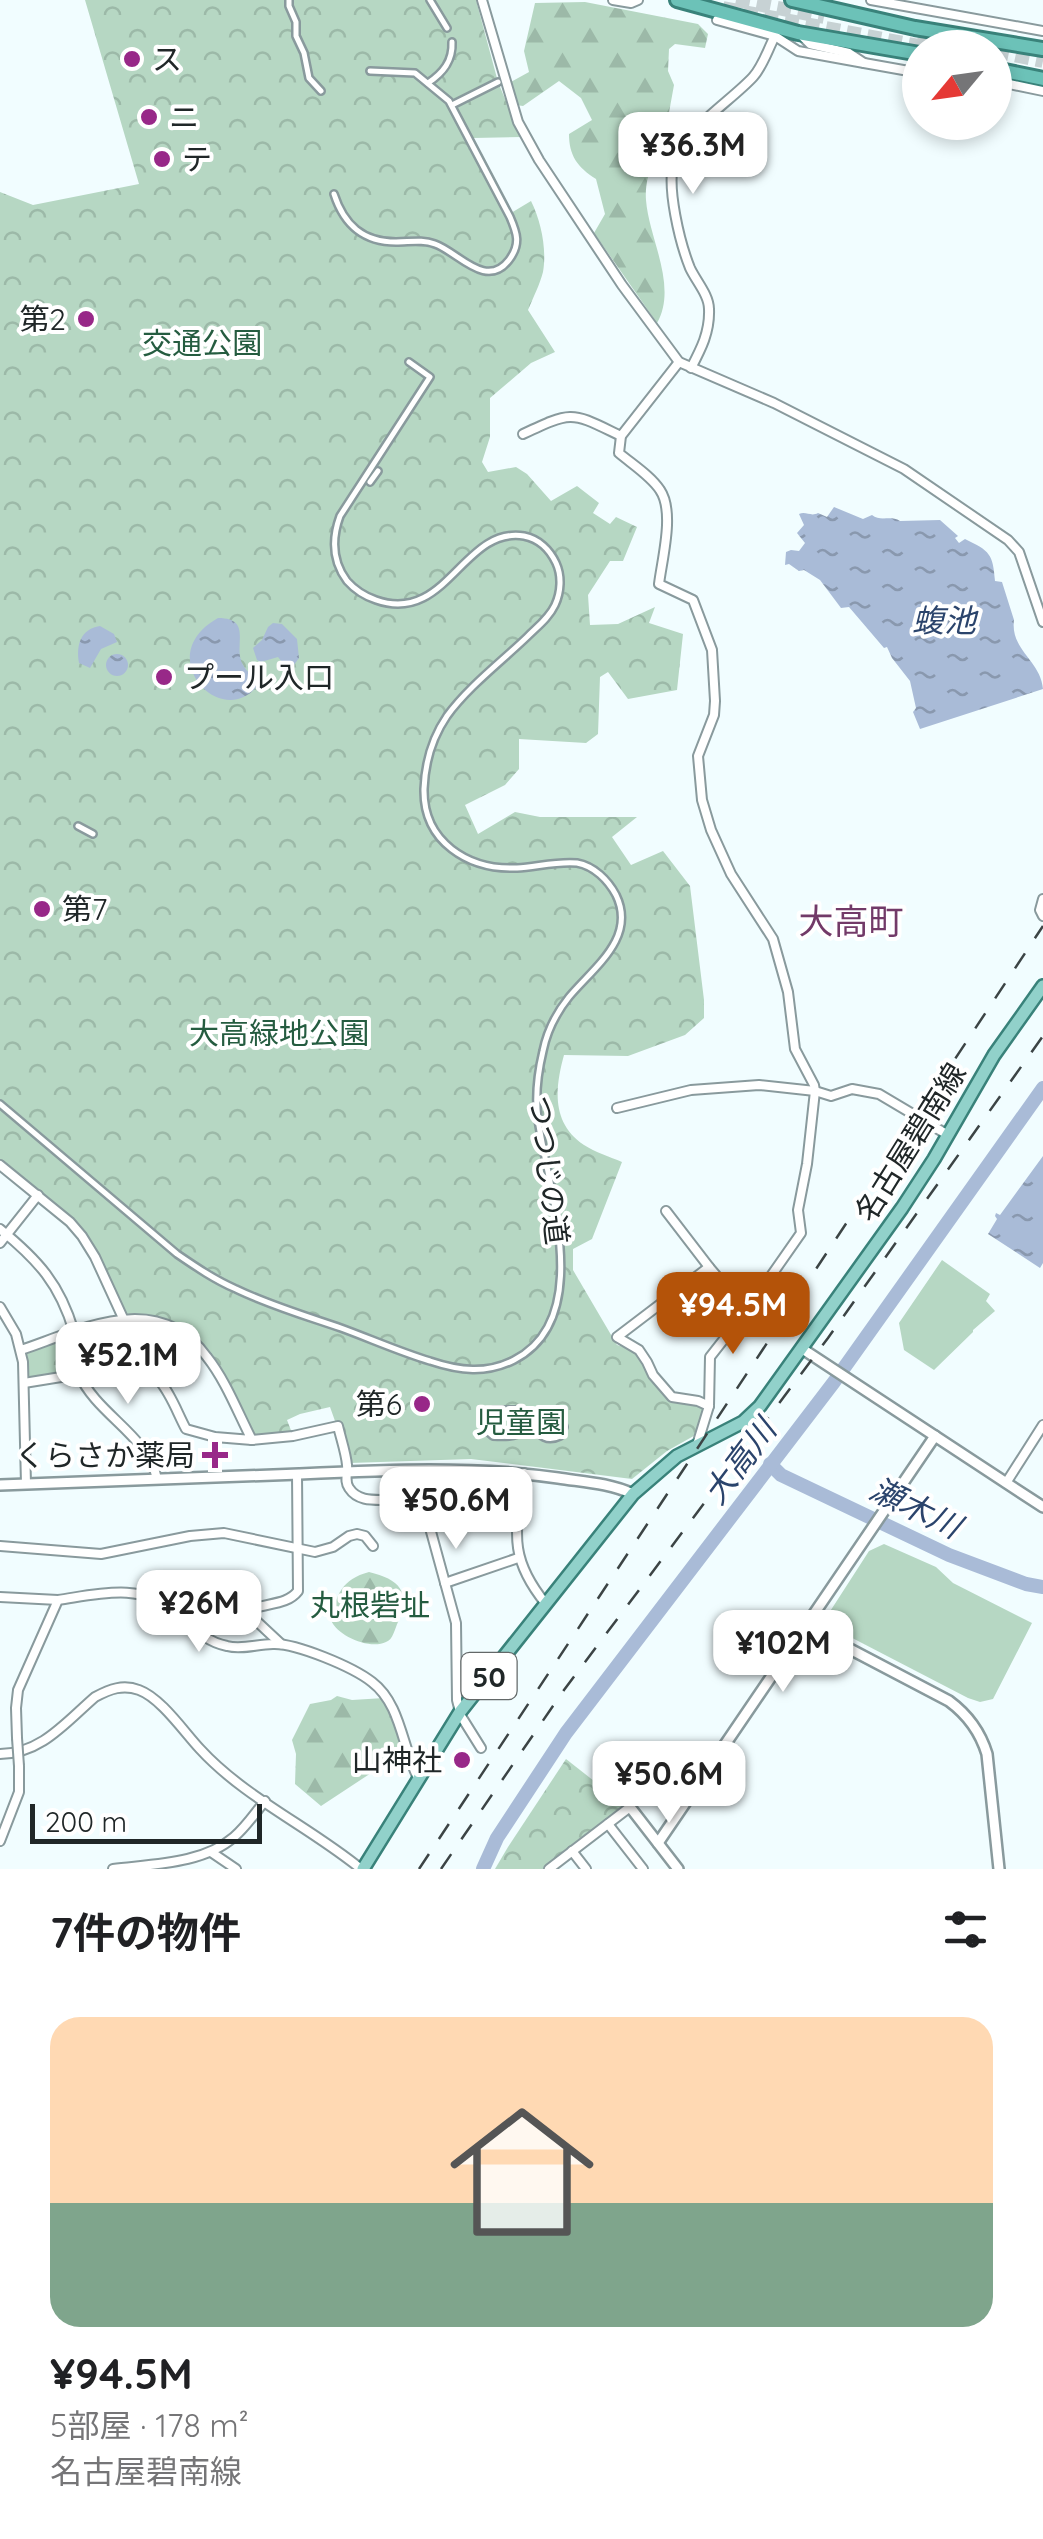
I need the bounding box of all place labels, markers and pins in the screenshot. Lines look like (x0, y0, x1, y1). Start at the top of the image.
place label: ス (152, 40, 182, 78)
marker: ス (121, 48, 143, 70)
place label: ニ (169, 98, 199, 136)
marker: ニ (138, 106, 160, 128)
pin: ¥36.3M (612, 112, 774, 197)
place label: テ (182, 140, 212, 178)
marker: テ (151, 148, 173, 170)
place label: 第2 (19, 300, 66, 338)
marker: 第2 (75, 308, 97, 330)
place label: プール入口 (184, 658, 334, 696)
marker: プール入口 (153, 666, 175, 688)
place label: 第7 (62, 890, 107, 928)
marker: 第7 (31, 898, 53, 920)
pin: ¥94.5M (652, 1272, 814, 1357)
pin: ¥52.1M (47, 1322, 209, 1407)
place label: 第6 (356, 1385, 402, 1423)
marker: 第6 (411, 1393, 433, 1415)
place label: くらさか薬局 (15, 1436, 195, 1474)
marker: くらさか薬局 (204, 1444, 226, 1466)
pin: ¥50.6M (375, 1467, 537, 1552)
pin: ¥26M (140, 1570, 258, 1655)
pin: ¥102M (713, 1610, 853, 1695)
place label: 山神社 (352, 1741, 442, 1779)
pin: ¥50.6M (588, 1741, 750, 1826)
marker: 山神社 (451, 1749, 473, 1771)

